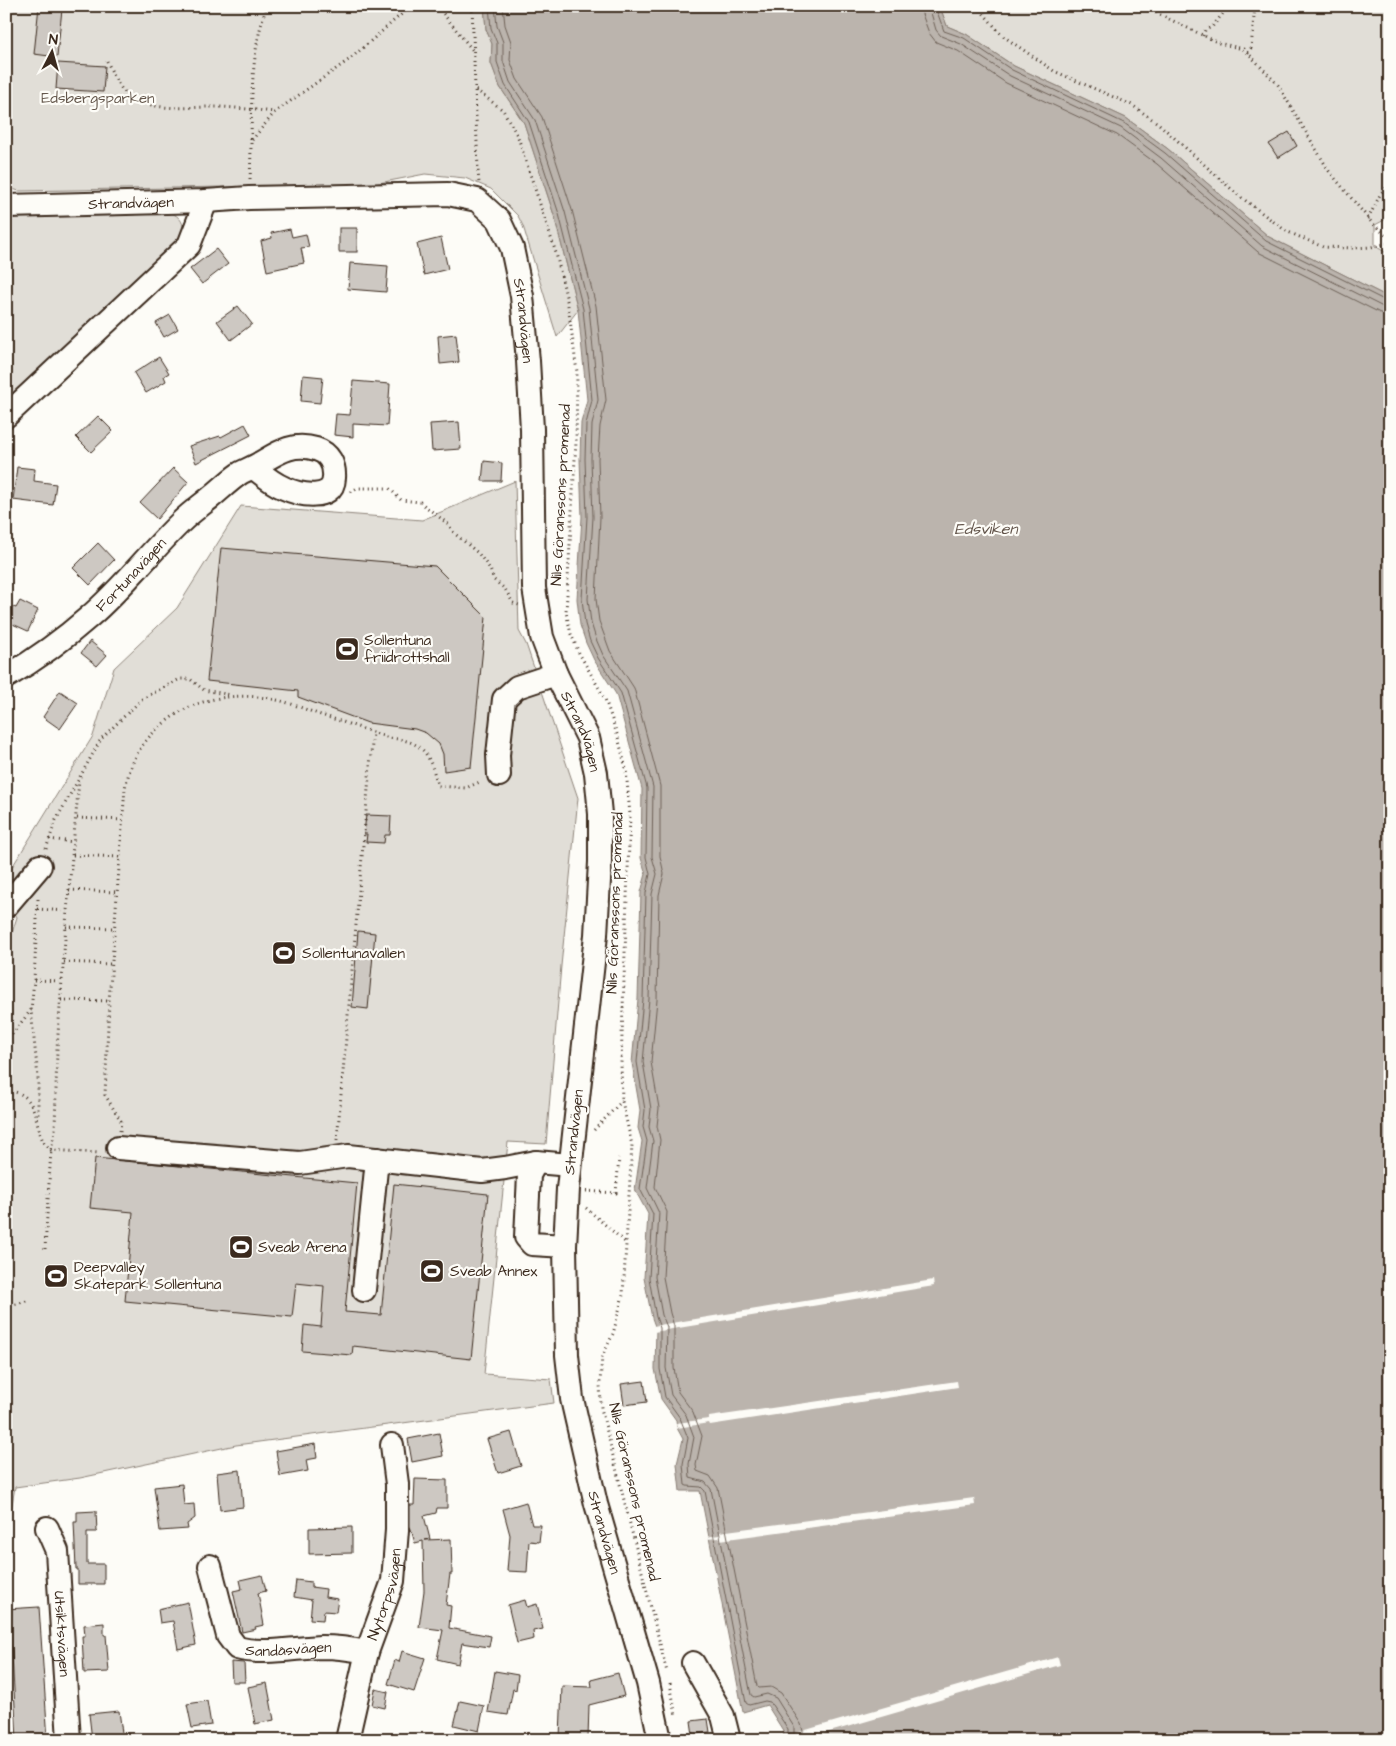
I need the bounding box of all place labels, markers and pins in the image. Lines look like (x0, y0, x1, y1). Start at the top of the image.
place label: Sollentuna friidrottshall (364, 630, 450, 668)
sports icon: Sollentuna friidrottshall (334, 636, 360, 662)
sports icon: Sollentunavallen (271, 940, 297, 966)
place label: Sollentunavallen (302, 943, 405, 964)
sports icon: Sveab Arena (228, 1234, 254, 1260)
place label: Sveab Arena (258, 1237, 347, 1258)
place label: Deepvalley Skatepark Sollentuna (74, 1257, 222, 1295)
sports icon: Sveab Annex (419, 1258, 445, 1284)
place label: Sveab Annex (450, 1261, 538, 1282)
sports icon: Deepvalley Skatepark Sollentuna (43, 1263, 69, 1289)

